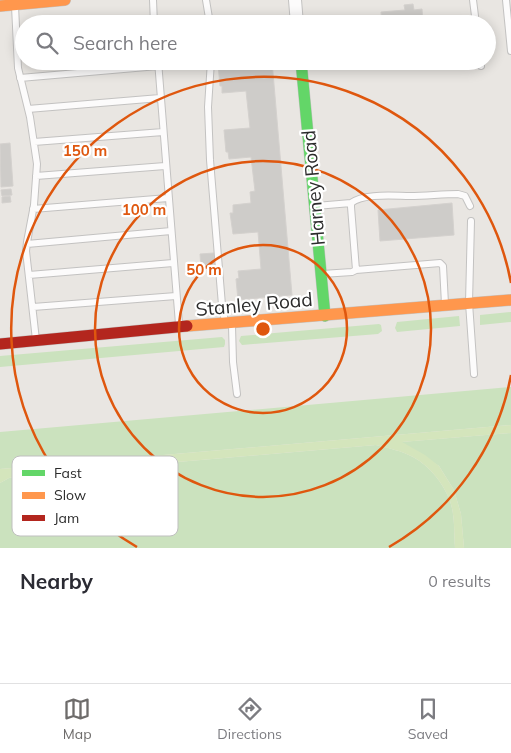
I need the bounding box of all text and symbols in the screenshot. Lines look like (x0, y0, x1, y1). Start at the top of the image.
search box (15, 15, 496, 70)
icon: search (33, 29, 61, 57)
text: Search here (73, 31, 177, 55)
street label: Harney Road (296, 129, 330, 247)
text: 150 m (63, 141, 107, 160)
text: 100 m (122, 200, 166, 219)
text: 50 m (186, 260, 222, 279)
street label: Stanley Road (194, 287, 314, 321)
centre of rings (254, 320, 272, 338)
legend (12, 456, 178, 536)
text: Fast (54, 464, 82, 482)
text: Slow (54, 486, 86, 504)
text: Jam (54, 509, 79, 527)
text: Nearby (20, 568, 93, 594)
text: 0 results (428, 571, 491, 591)
tab: Map (63, 695, 92, 743)
tab: Directions (217, 695, 282, 743)
tab: Saved (408, 695, 448, 743)

